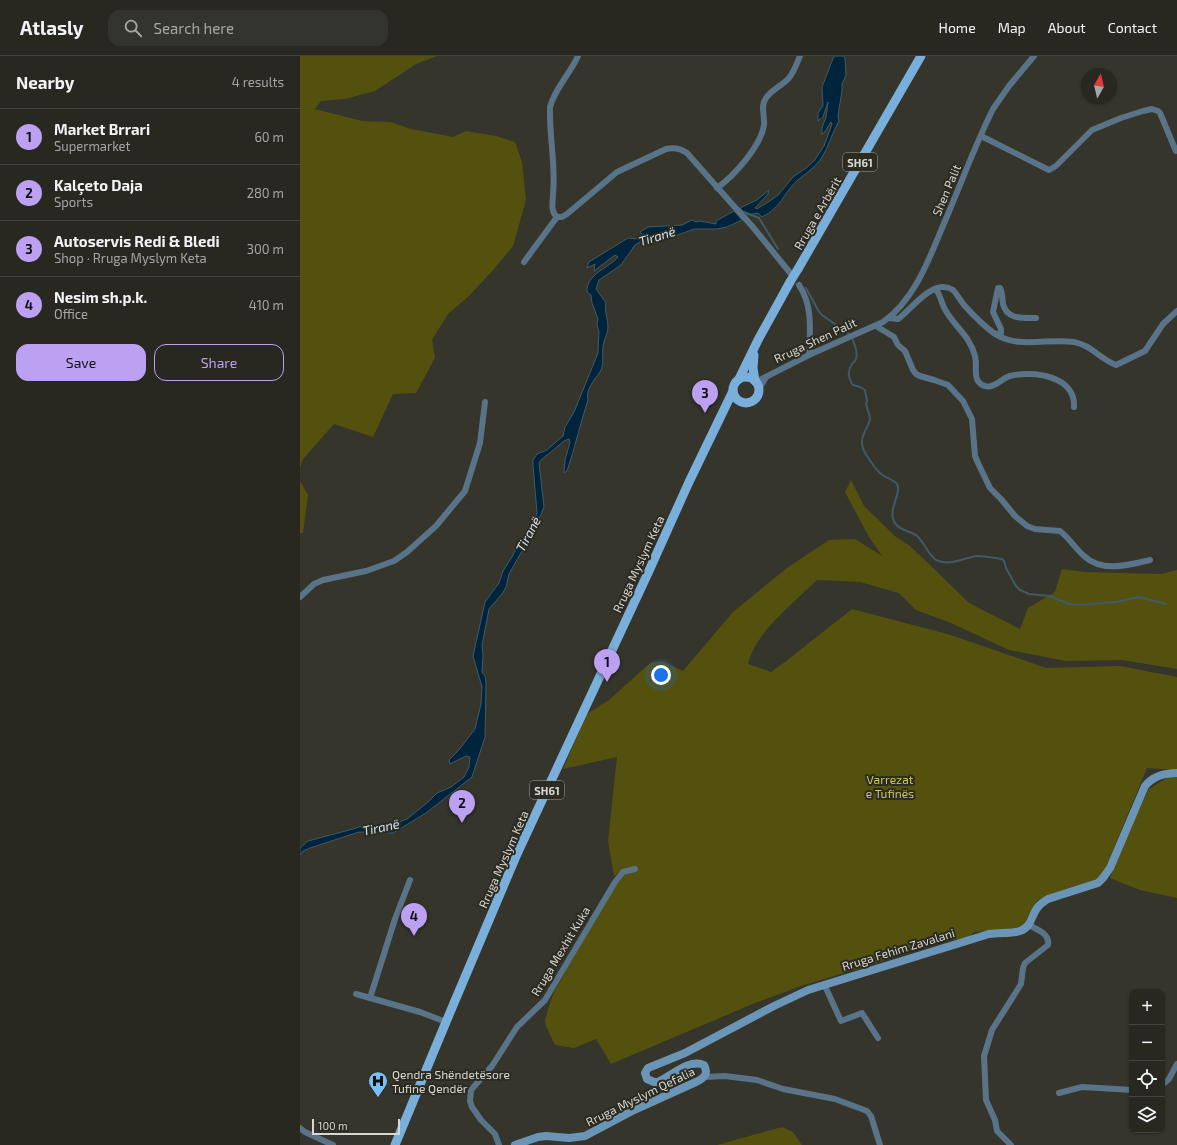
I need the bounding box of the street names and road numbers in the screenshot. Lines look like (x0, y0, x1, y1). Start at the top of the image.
road number: SH61 (843, 153, 877, 171)
street label: Shen Palit (929, 162, 963, 218)
street label: Rruga e Arbërit (791, 174, 844, 252)
street label: Rruga Shen Palit (771, 315, 859, 365)
street label: Rruga Myslym Keta (609, 513, 667, 615)
road number: SH61 (530, 781, 564, 799)
street label: Rruga Myslym Keta (475, 808, 531, 910)
street label: Rruga Mexhit Kuka (528, 904, 592, 998)
street label: Rruga Fehim Zavalani (840, 925, 956, 973)
street label: Rruga Myslym Qefalia (583, 1064, 697, 1129)

